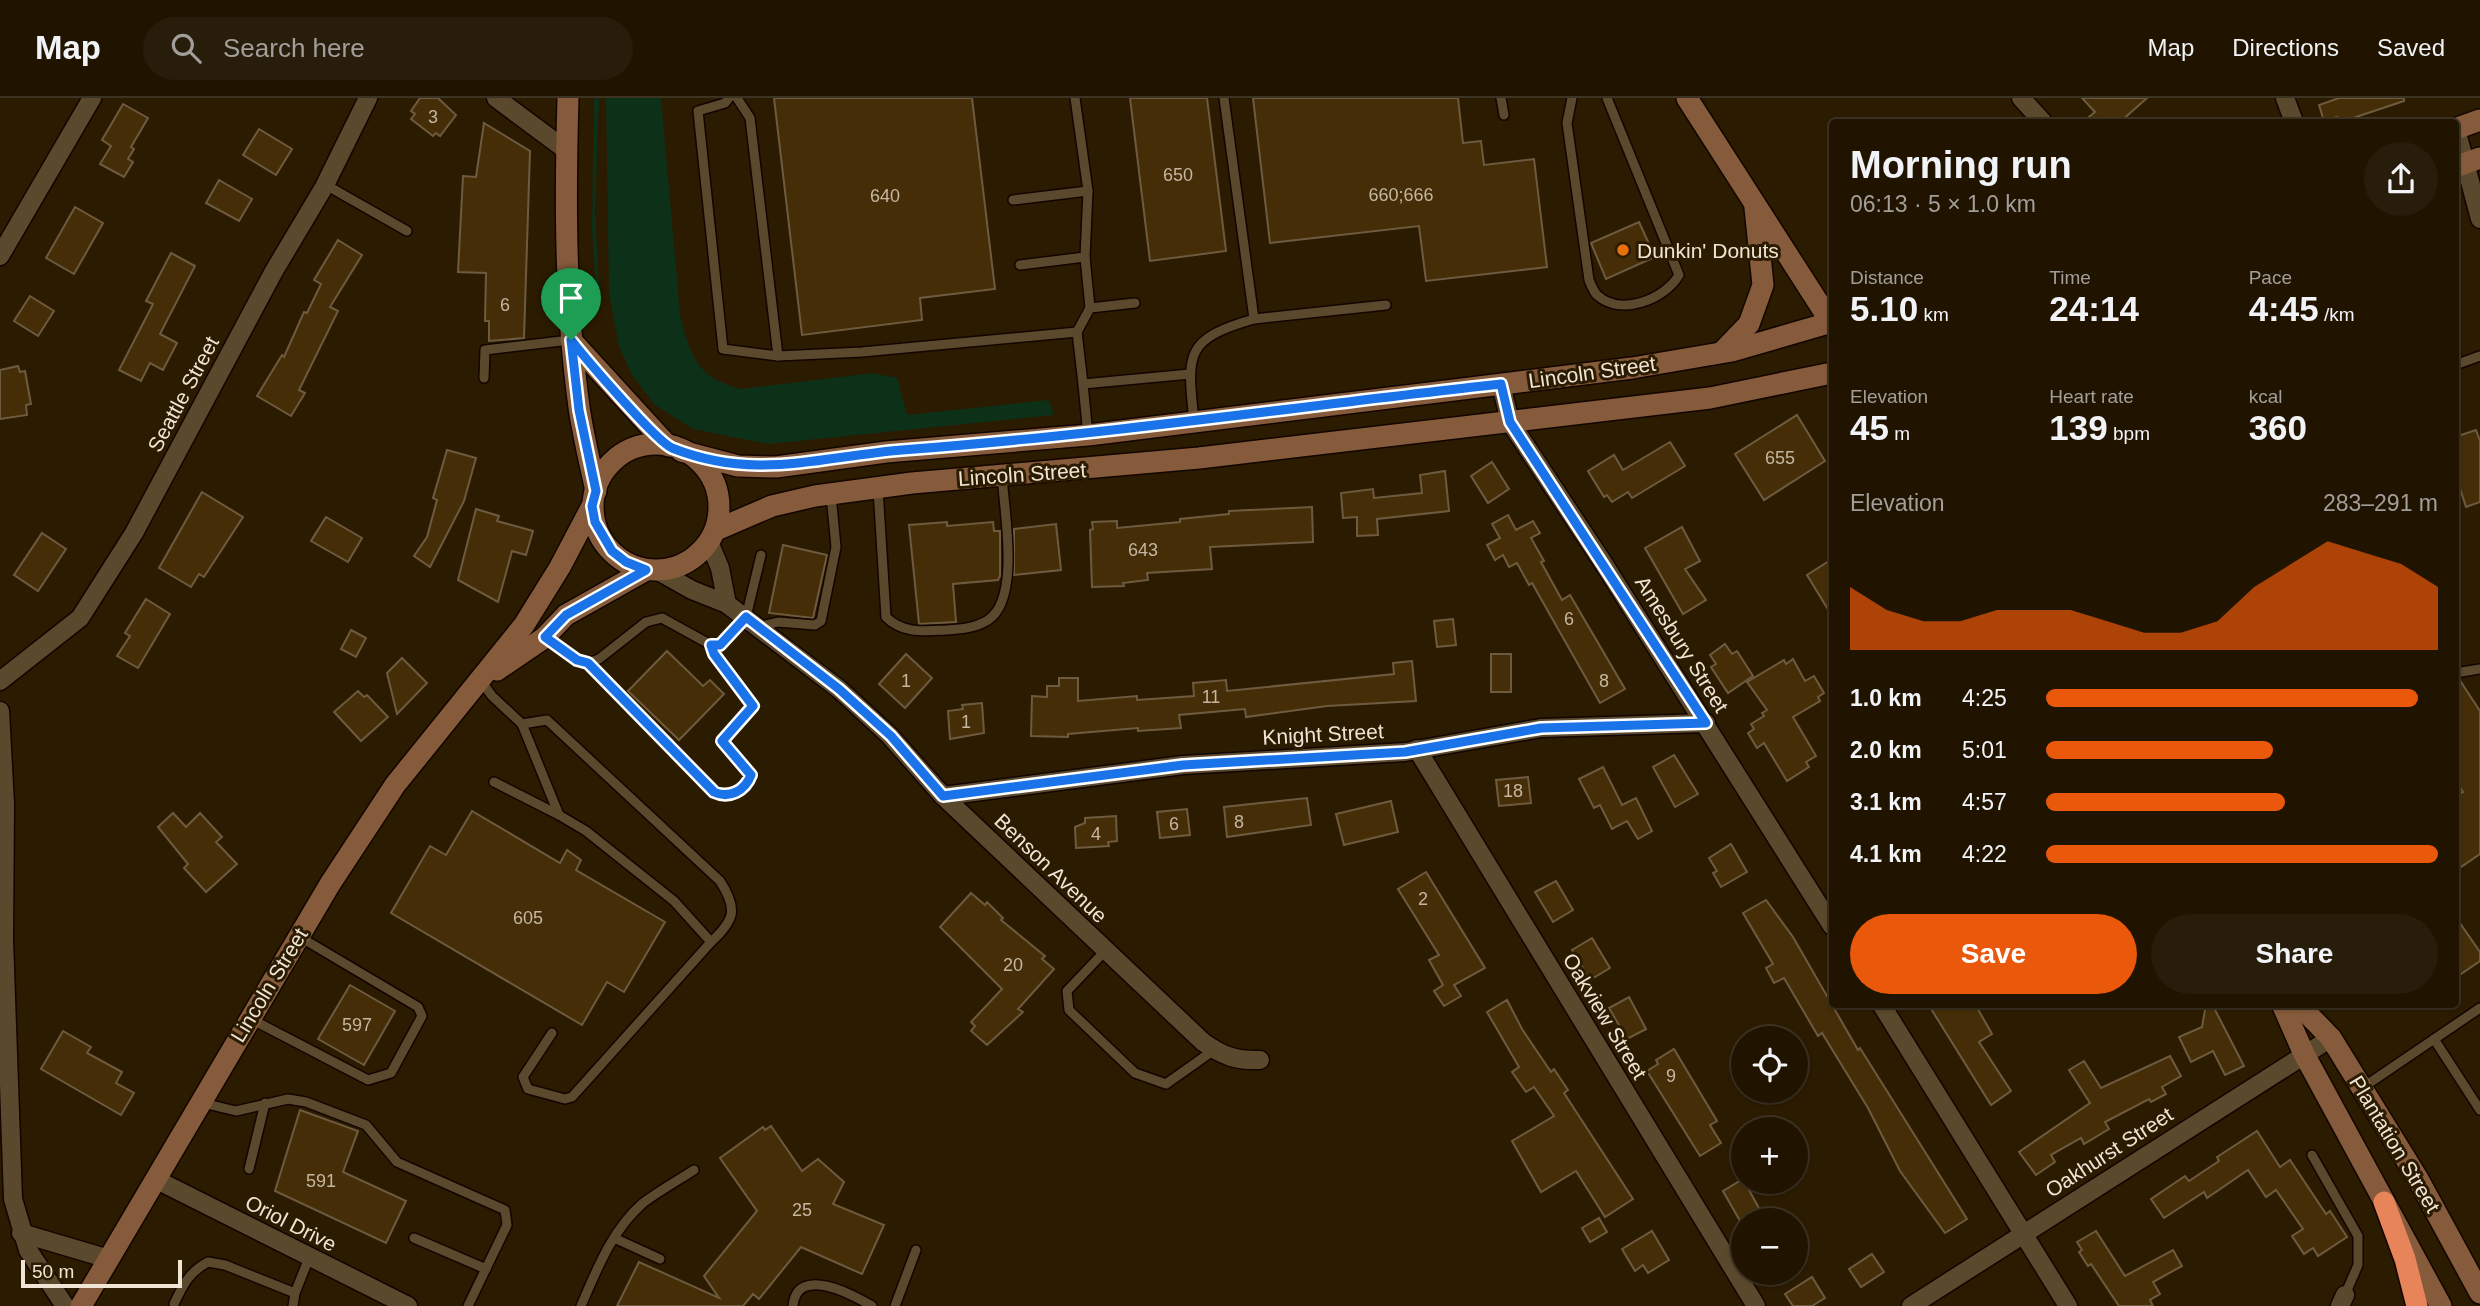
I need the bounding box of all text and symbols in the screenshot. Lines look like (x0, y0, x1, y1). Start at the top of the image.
search box (143, 17, 633, 80)
text: Map (35, 29, 101, 66)
icon: search (167, 29, 205, 67)
text: Search here (223, 33, 365, 63)
text: Map (2148, 34, 2194, 61)
text: Directions (2232, 34, 2339, 61)
text: Saved (2377, 34, 2445, 61)
house number: 3 (428, 107, 438, 127)
button: share (2364, 142, 2438, 216)
text: Morning run (1850, 144, 2072, 186)
house number: 650 (1163, 165, 1193, 185)
house number: 660;666 (1368, 185, 1434, 205)
house number: 640 (870, 186, 900, 206)
text: 06:13 · 5 × 1.0 km (1850, 191, 2036, 217)
place label: Dunkin' Donuts (1637, 239, 1779, 262)
marker: Dunkin' Donuts (1615, 242, 1631, 258)
text: Distance (1850, 267, 1924, 288)
text: Time (2049, 267, 2091, 288)
text: Pace (2249, 267, 2292, 288)
pin (541, 268, 601, 340)
icon: arrive (552, 279, 590, 317)
text: 5.10 (1850, 289, 1918, 328)
text: 24:14 (2049, 289, 2139, 328)
text: 4:45 (2249, 289, 2319, 328)
house number: 6 (500, 295, 510, 315)
text: km (1918, 304, 1949, 325)
text: /km (2319, 304, 2355, 325)
street label: Seattle Street (143, 332, 223, 456)
street label: Lincoln Street (1527, 352, 1657, 392)
text: Elevation (1850, 386, 1928, 407)
text: Heart rate (2049, 386, 2134, 407)
text: kcal (2249, 386, 2282, 407)
text: 45 (1850, 408, 1889, 447)
text: 139 (2049, 408, 2108, 447)
text: 360 (2249, 408, 2307, 447)
text: m (1889, 423, 1910, 444)
text: bpm (2108, 423, 2150, 444)
house number: 655 (1765, 448, 1795, 468)
street label: Lincoln Street (957, 458, 1087, 490)
text: Elevation (1850, 490, 1945, 516)
text: 283–291 m (2323, 490, 2438, 516)
house number: 643 (1128, 540, 1158, 560)
street label: Amesbury Street (1631, 572, 1733, 717)
house number: 6 (1564, 609, 1574, 629)
house number: 1 (901, 671, 911, 691)
house number: 8 (1599, 671, 1609, 691)
text: 1.0 km (1850, 685, 1922, 711)
text: 4:25 (1962, 685, 2007, 711)
house number: 11 (1202, 687, 1220, 707)
house number: 1 (961, 712, 971, 732)
street label: Knight Street (1262, 719, 1384, 749)
text: 2.0 km (1850, 737, 1922, 763)
text: 5:01 (1962, 737, 2007, 763)
house number: 18 (1503, 781, 1523, 801)
text: 3.1 km (1850, 789, 1922, 815)
text: 4:57 (1962, 789, 2007, 815)
street label: Benson Avenue (990, 809, 1112, 927)
house number: 8 (1234, 812, 1244, 832)
house number: 6 (1169, 814, 1179, 834)
house number: 4 (1091, 824, 1101, 844)
text: 4.1 km (1850, 841, 1922, 867)
text: 4:22 (1962, 841, 2007, 867)
house number: 2 (1418, 889, 1428, 909)
house number: 605 (513, 908, 543, 928)
button: Save (1850, 914, 2137, 994)
button: Share (2151, 914, 2438, 994)
street label: Lincoln Street (226, 924, 312, 1046)
street label: Oakview Street (1558, 949, 1652, 1083)
house number: 20 (1003, 955, 1023, 975)
house number: 597 (342, 1015, 372, 1035)
map controls (1731, 1026, 1808, 1285)
button: locate (1731, 1026, 1808, 1103)
house number: 9 (1666, 1066, 1676, 1086)
street label: Plantation Street (2345, 1072, 2445, 1217)
street label: Oakhurst Street (2041, 1102, 2177, 1202)
button: + (1731, 1117, 1808, 1194)
house number: 591 (306, 1171, 336, 1191)
street label: Oriol Drive (242, 1190, 340, 1256)
house number: 25 (792, 1200, 812, 1220)
button: − (1731, 1208, 1808, 1285)
scale bar (21, 1257, 182, 1289)
text: 50 m (32, 1261, 74, 1282)

